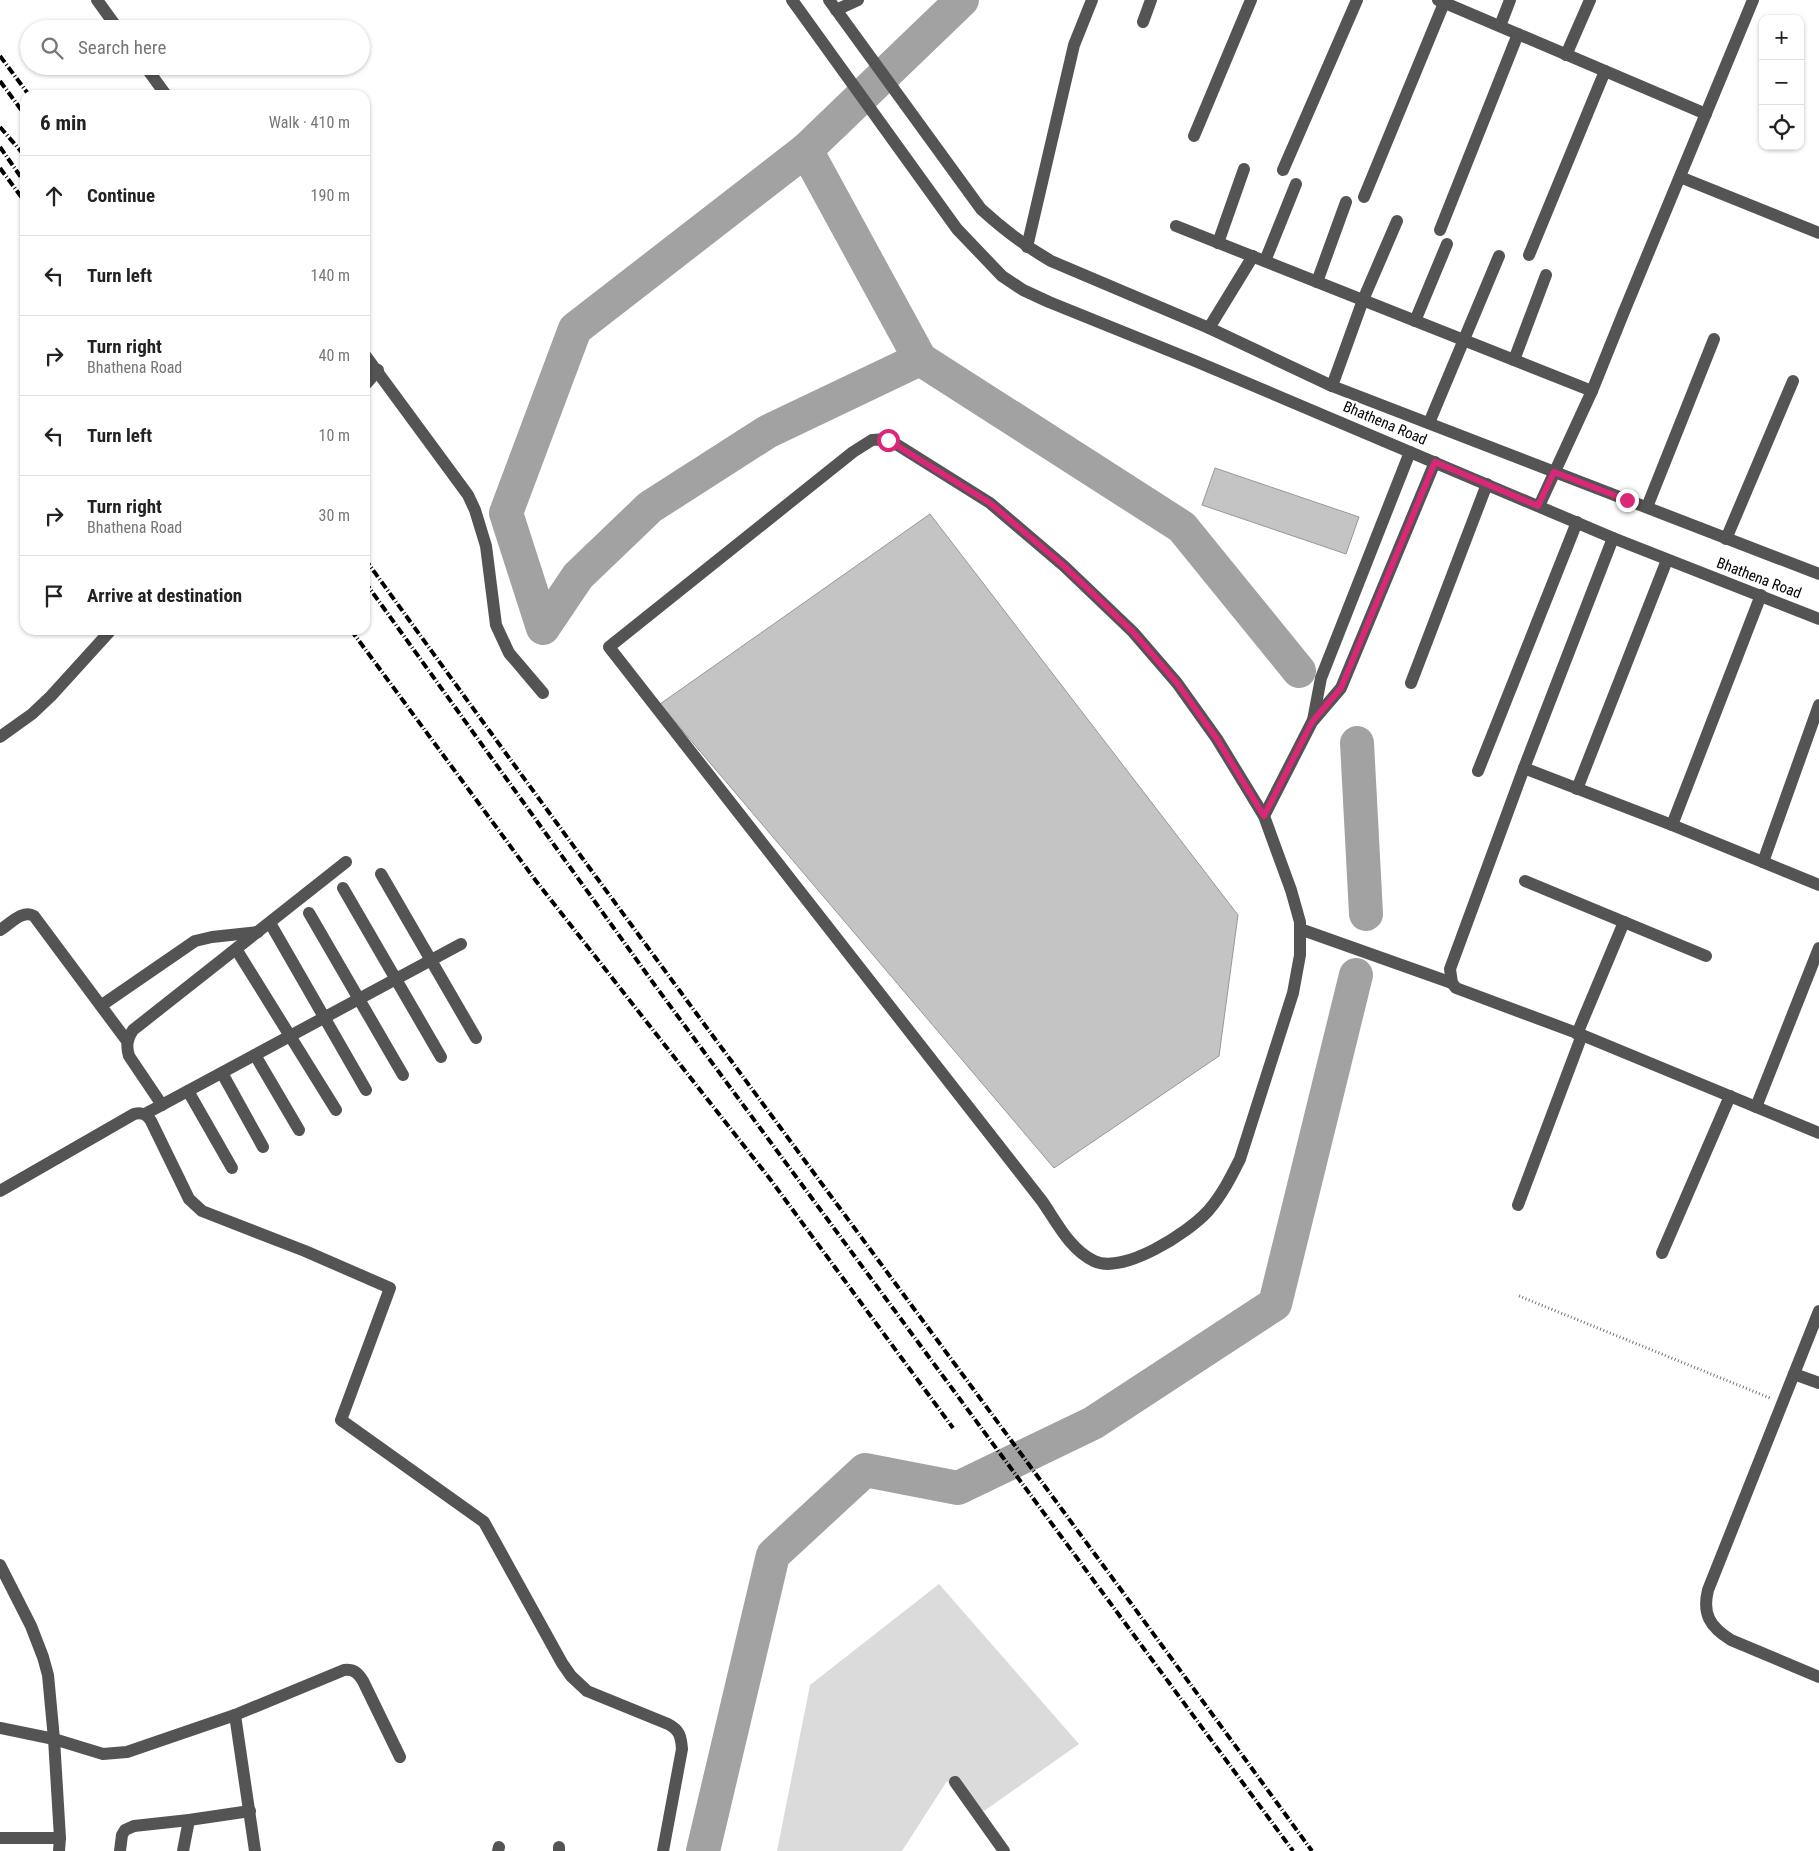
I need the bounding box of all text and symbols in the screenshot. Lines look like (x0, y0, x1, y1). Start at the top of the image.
map controls (1759, 15, 1804, 150)
button: + (1759, 15, 1804, 60)
search box (20, 20, 370, 75)
icon: search (38, 34, 66, 62)
text: Search here (78, 36, 166, 59)
button: − (1759, 60, 1804, 105)
button: locate (1759, 105, 1804, 150)
text: 6 min (40, 111, 87, 135)
text: Walk · 410 m (269, 113, 350, 132)
icon: ahead (40, 182, 68, 210)
text: Continue (87, 184, 155, 207)
text: 190 m (311, 186, 350, 205)
icon: left (40, 262, 68, 290)
text: Turn left (87, 264, 152, 287)
text: 140 m (311, 266, 350, 285)
text: Turn right (87, 335, 162, 358)
icon: right (40, 342, 68, 370)
text: 40 m (318, 346, 350, 365)
text: Bhathena Road (87, 358, 182, 377)
street label: Bhathena Road (1340, 397, 1430, 449)
icon: left (40, 422, 68, 450)
text: Turn left (87, 424, 152, 447)
text: 10 m (318, 426, 350, 445)
route start (877, 429, 900, 452)
route end (1616, 489, 1639, 512)
text: Turn right (87, 495, 162, 518)
icon: right (40, 502, 68, 530)
text: 30 m (318, 506, 350, 525)
text: Bhathena Road (87, 518, 182, 537)
street label: Bhathena Road (1714, 554, 1804, 602)
icon: arrive (40, 582, 68, 610)
text: Arrive at destination (87, 584, 242, 607)

